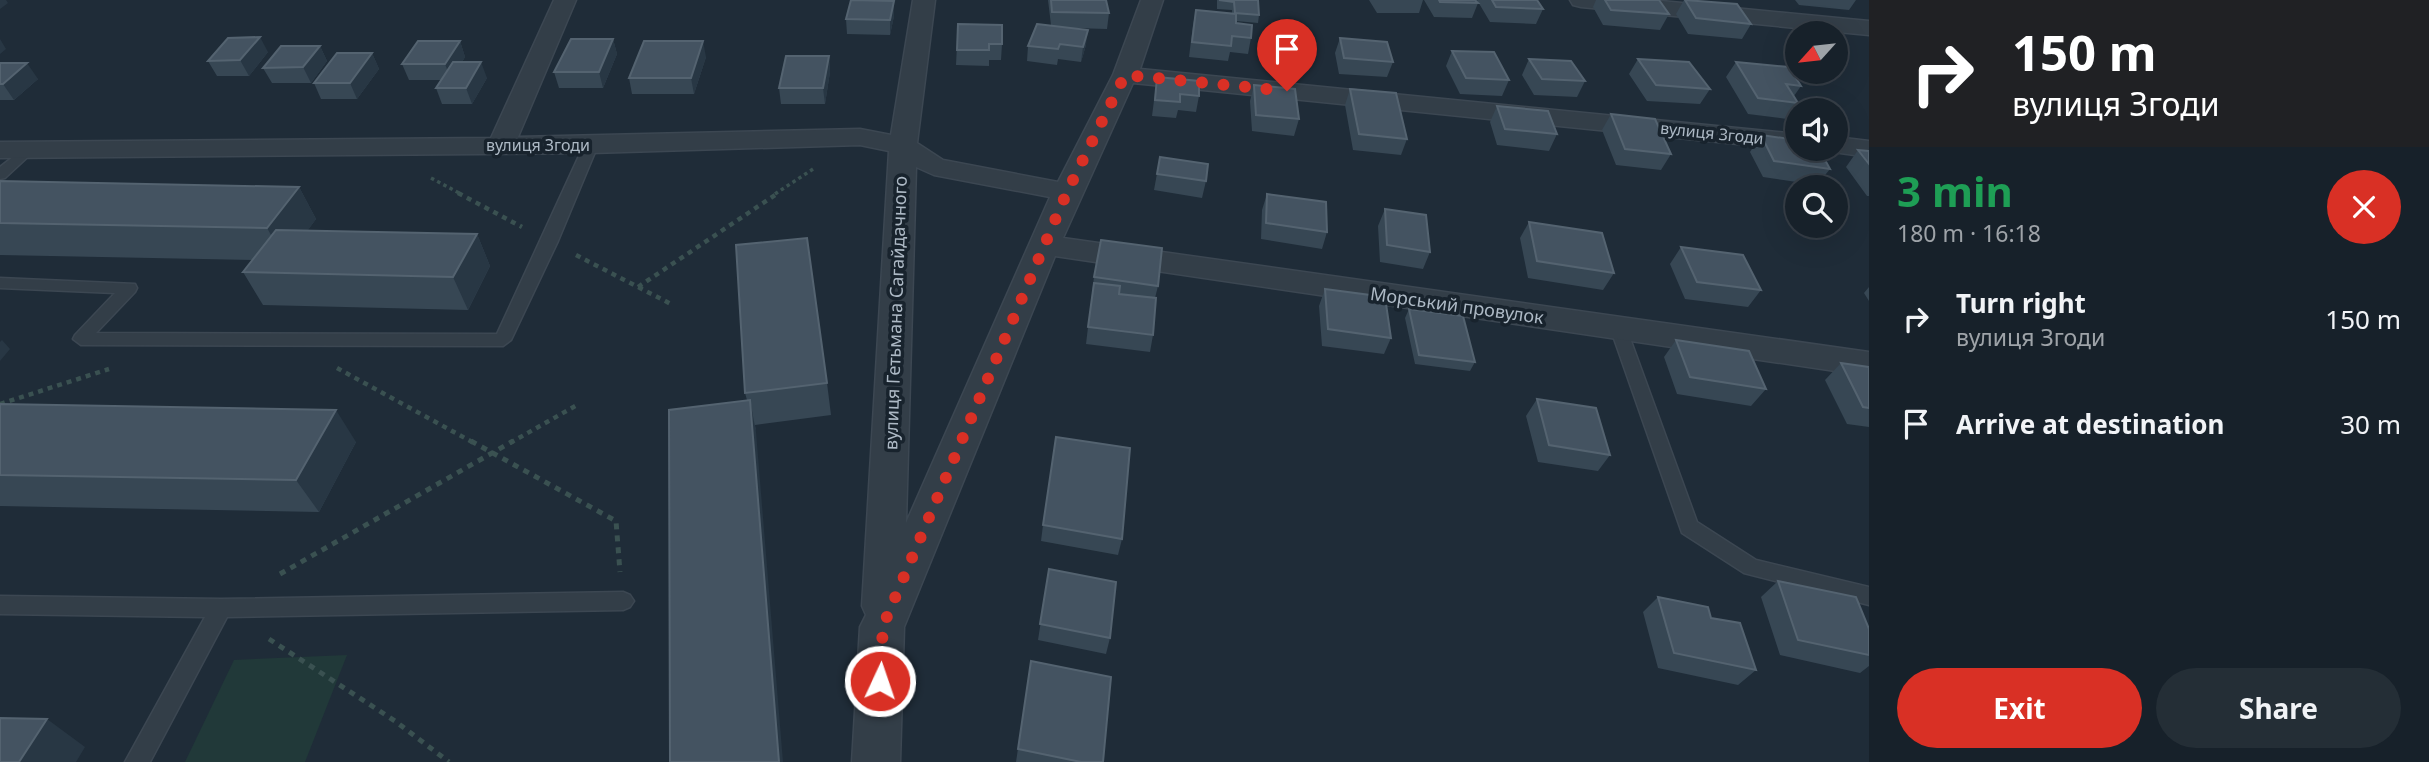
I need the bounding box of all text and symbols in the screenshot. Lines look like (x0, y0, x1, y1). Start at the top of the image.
pin (1257, 19, 1317, 91)
text: 150 m (2012, 19, 2157, 85)
north arrow (1785, 21, 1848, 84)
map controls (1785, 21, 1848, 238)
icon: right (1897, 28, 1988, 119)
icon: arrive (1268, 30, 1306, 68)
text: вулиця Згоди (2012, 82, 2220, 125)
button: sound (1785, 98, 1848, 161)
street label: вулиця Згоди (1659, 117, 1765, 149)
street label: вулиця Згоди (486, 134, 590, 156)
text: 3 min (1897, 162, 2013, 219)
button: close (2327, 170, 2401, 244)
street label: вулиця Гетьмана Сагайдачного (878, 175, 912, 450)
button: search (1785, 175, 1848, 238)
text: 180 m · 16:18 (1897, 217, 2041, 249)
street label: Морський провулок (1369, 281, 1546, 329)
text: Turn right (1956, 285, 2086, 321)
icon: right (1897, 300, 1935, 338)
text: 150 m (2325, 301, 2401, 337)
text: вулиця Згоди (1956, 321, 2105, 353)
icon: arrive (1897, 405, 1935, 443)
text: Arrive at destination (1956, 406, 2225, 442)
text: 30 m (2340, 406, 2401, 442)
position arrow (843, 644, 917, 718)
button: Exit (1897, 668, 2142, 748)
button: Share (2156, 668, 2401, 748)

